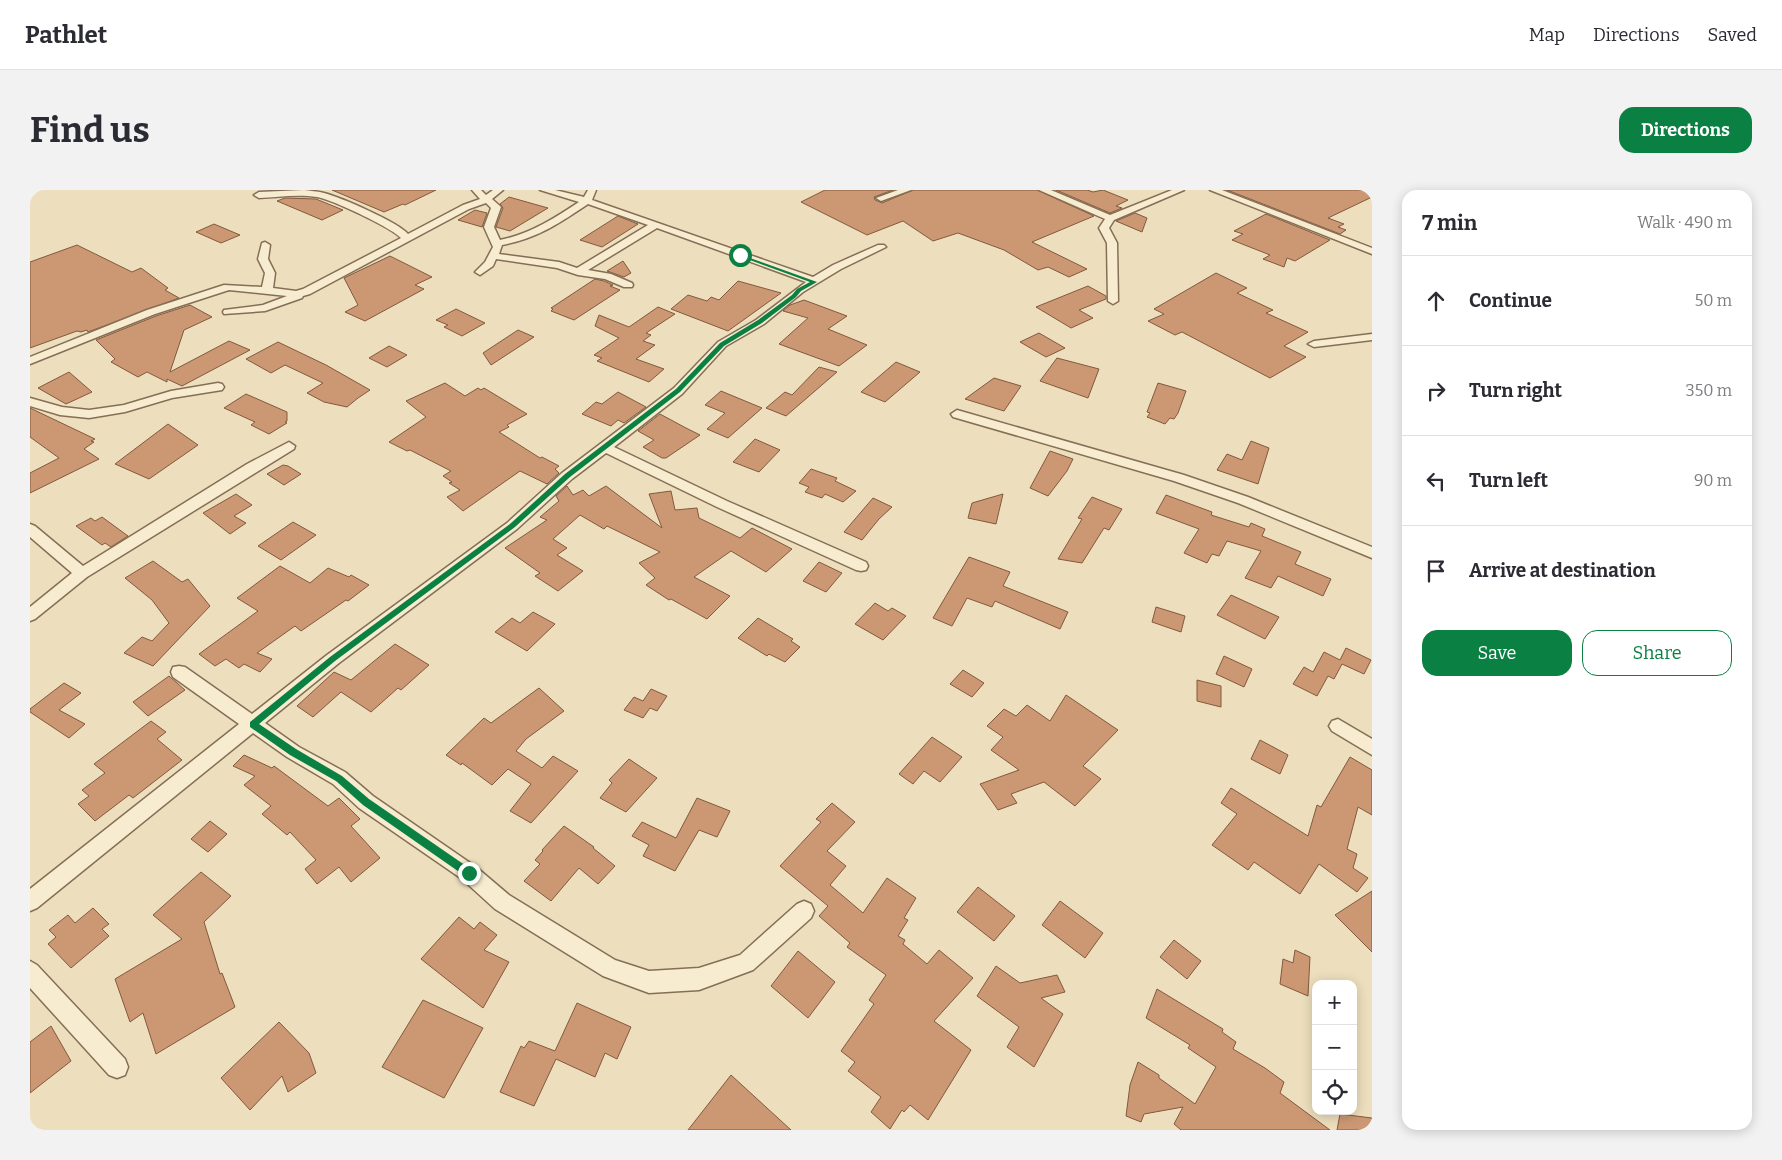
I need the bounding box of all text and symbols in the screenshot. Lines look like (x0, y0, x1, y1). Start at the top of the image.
text: Pathlet (25, 21, 107, 49)
text: Map (1529, 24, 1565, 46)
text: Directions (1593, 24, 1680, 46)
text: Saved (1708, 24, 1757, 46)
button: Directions (1619, 107, 1752, 153)
text: Find us (30, 109, 150, 151)
text: 7 min (1422, 210, 1477, 236)
text: Walk · 490 m (1637, 213, 1732, 232)
route start (729, 244, 752, 267)
icon: ahead (1422, 287, 1450, 315)
text: Continue (1469, 289, 1552, 312)
text: 50 m (1695, 291, 1732, 310)
icon: right (1422, 377, 1450, 405)
text: Turn right (1469, 379, 1562, 402)
text: 350 m (1686, 381, 1732, 400)
icon: left (1422, 467, 1450, 495)
text: Turn left (1469, 469, 1548, 492)
text: 90 m (1694, 471, 1732, 490)
icon: arrive (1422, 557, 1450, 585)
text: Arrive at destination (1469, 559, 1656, 582)
button: Save (1422, 630, 1572, 676)
button: Share (1582, 630, 1732, 676)
route end (458, 862, 481, 885)
map controls (1312, 980, 1357, 1115)
button: + (1312, 980, 1357, 1025)
button: − (1312, 1025, 1357, 1070)
button: locate (1312, 1070, 1357, 1115)

